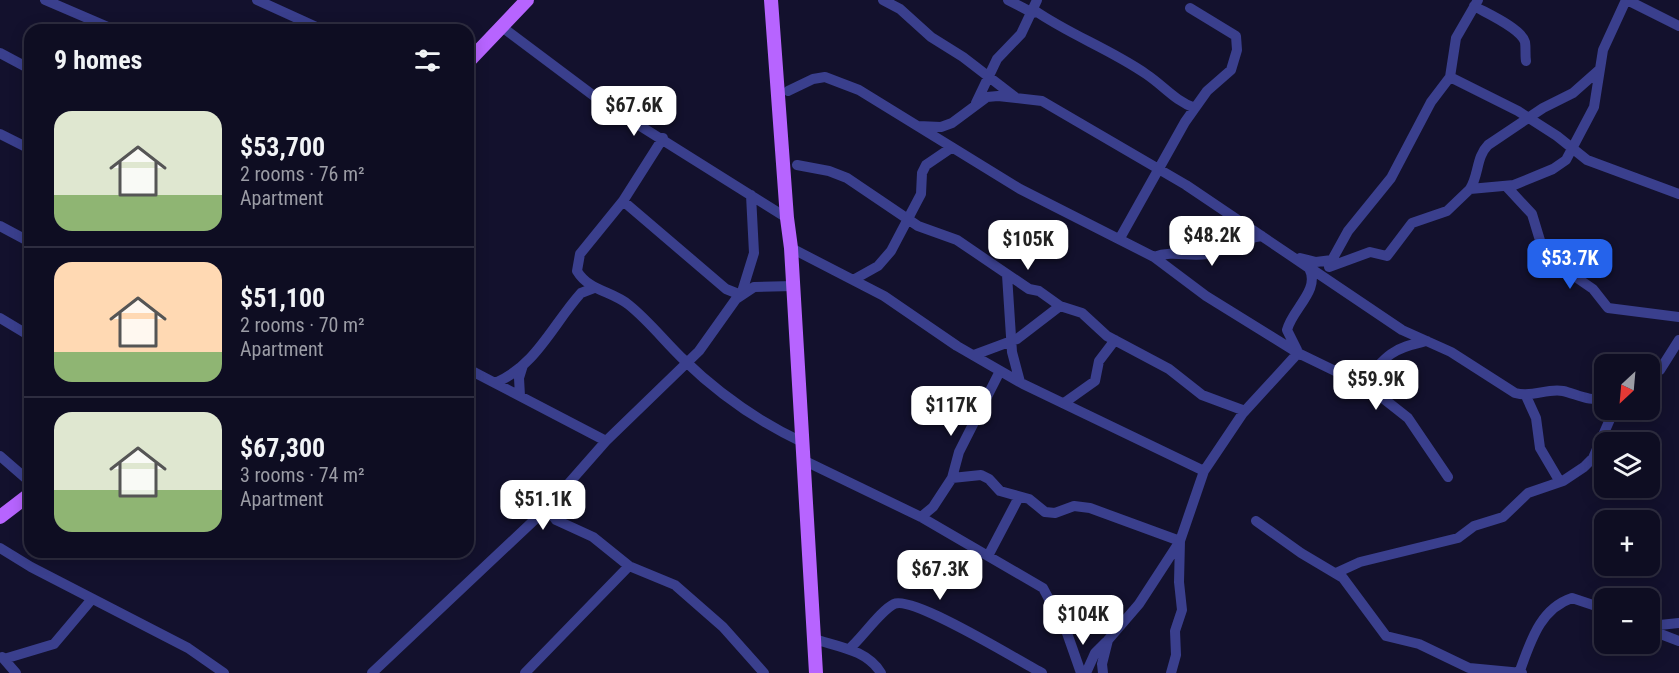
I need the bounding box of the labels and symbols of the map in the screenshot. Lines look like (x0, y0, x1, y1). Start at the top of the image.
pin: $67.6K (585, 86, 683, 137)
pin: $48.2K (1163, 216, 1261, 267)
pin: $105K (986, 220, 1070, 271)
pin: $53.7K (1521, 239, 1619, 290)
north arrow (1594, 354, 1660, 420)
pin: $59.9K (1327, 360, 1425, 411)
pin: $117K (909, 386, 993, 437)
pin: $51.1K (494, 480, 592, 531)
pin: $67.3K (891, 550, 989, 601)
pin: $104K (1041, 595, 1125, 646)

